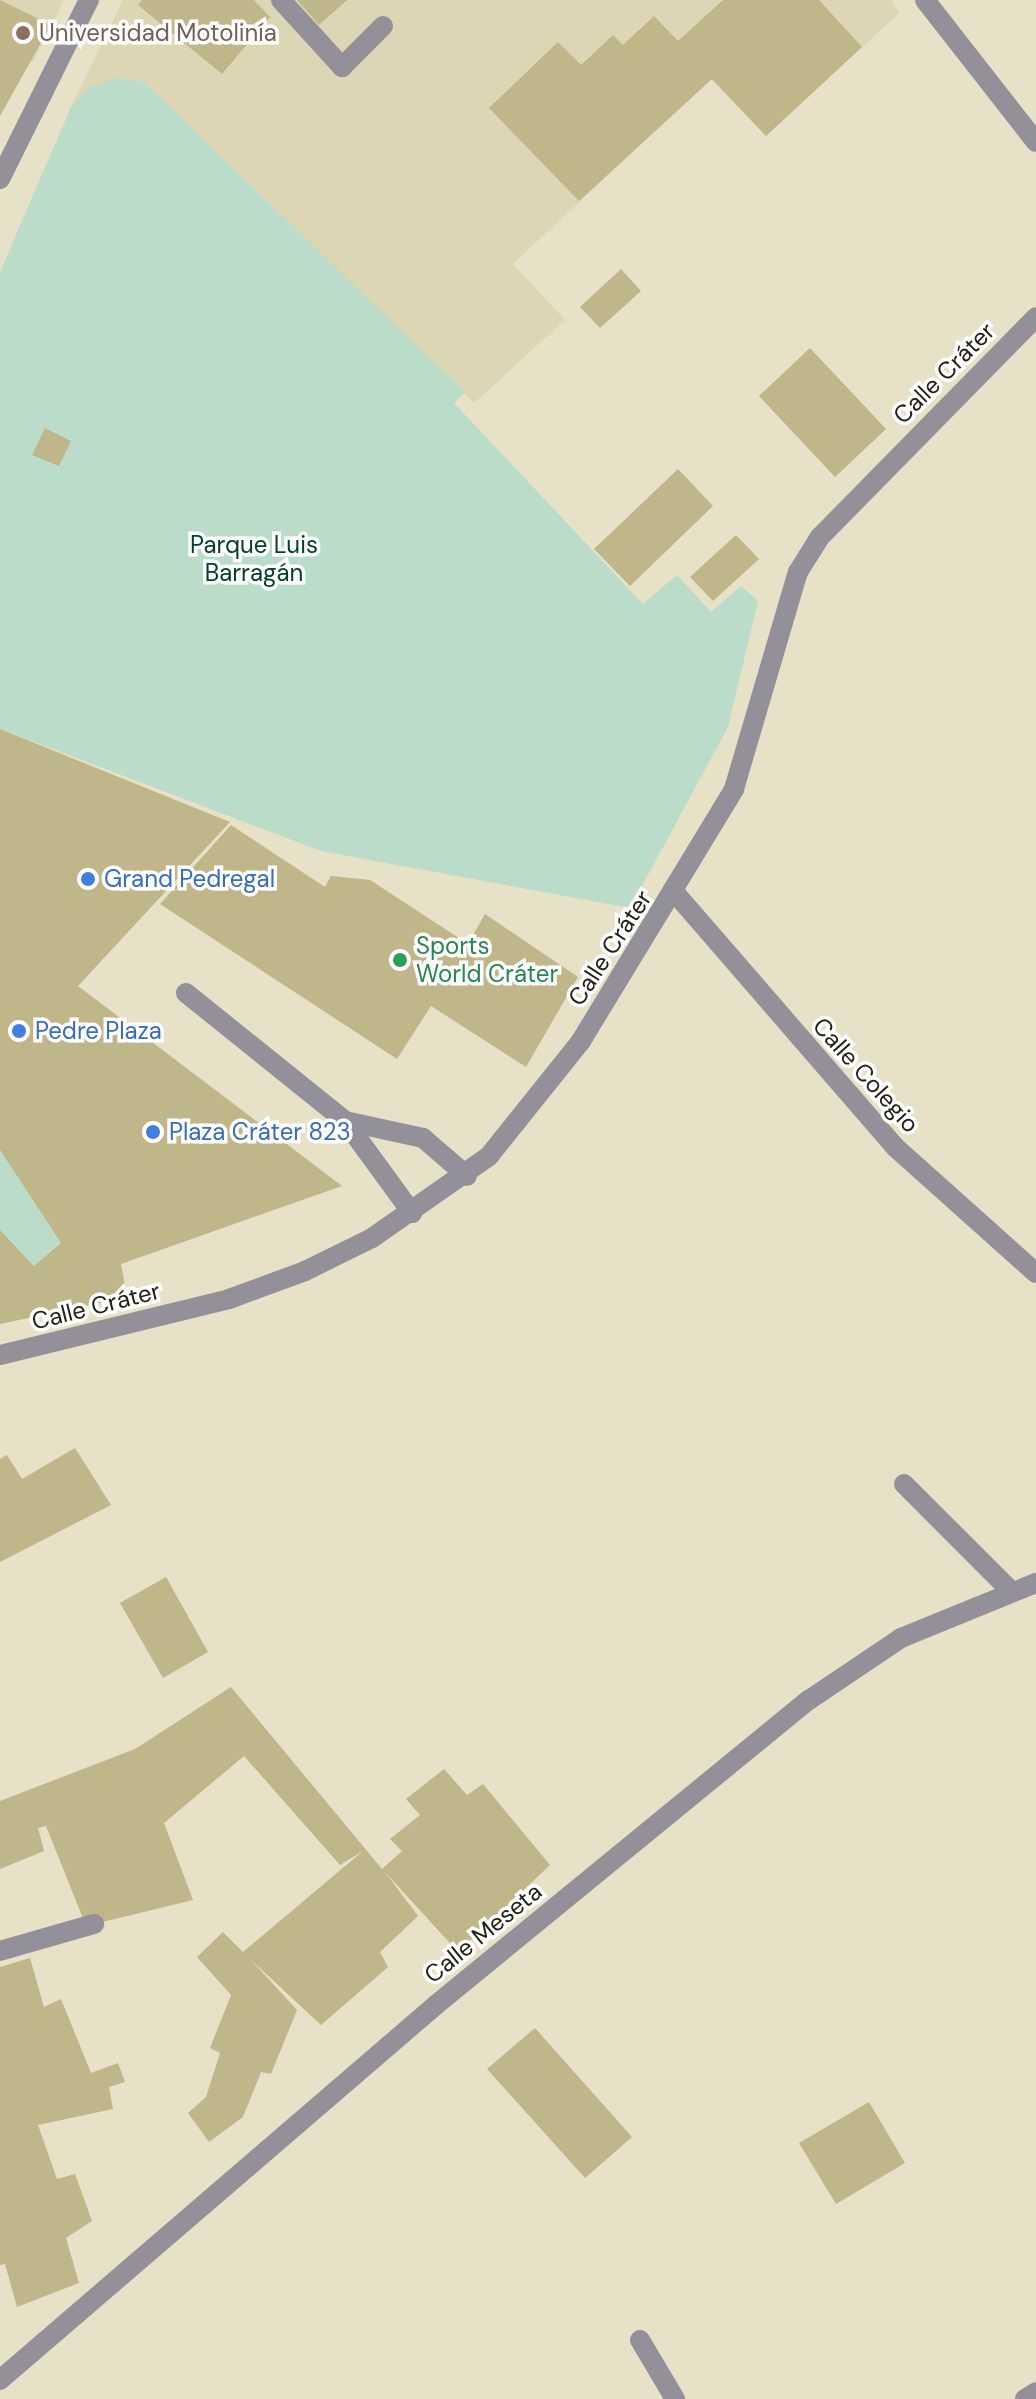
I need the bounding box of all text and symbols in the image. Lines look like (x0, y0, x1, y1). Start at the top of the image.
place label: Universidad Motolinía (39, 19, 277, 47)
marker: Universidad Motolinía (14, 24, 32, 42)
street label: Calle Cráter (887, 316, 1001, 430)
park label: Parque Luis Barragán (190, 531, 318, 587)
place label: Grand Pedregal (104, 865, 275, 893)
marker: Grand Pedregal (79, 870, 97, 888)
street label: Calle Cráter (562, 885, 658, 1011)
place label: Sports World Cráter (416, 932, 558, 988)
marker: Sports World Cráter (391, 951, 409, 969)
street label: Calle Colegio (807, 1012, 925, 1138)
place label: Pedre Plaza (35, 1017, 162, 1045)
marker: Pedre Plaza (10, 1022, 28, 1040)
place label: Plaza Cráter 823 (169, 1118, 351, 1146)
marker: Plaza Cráter 823 (144, 1123, 162, 1141)
street label: Calle Cráter (29, 1276, 163, 1336)
street label: Calle Meseta (419, 1877, 547, 1989)

